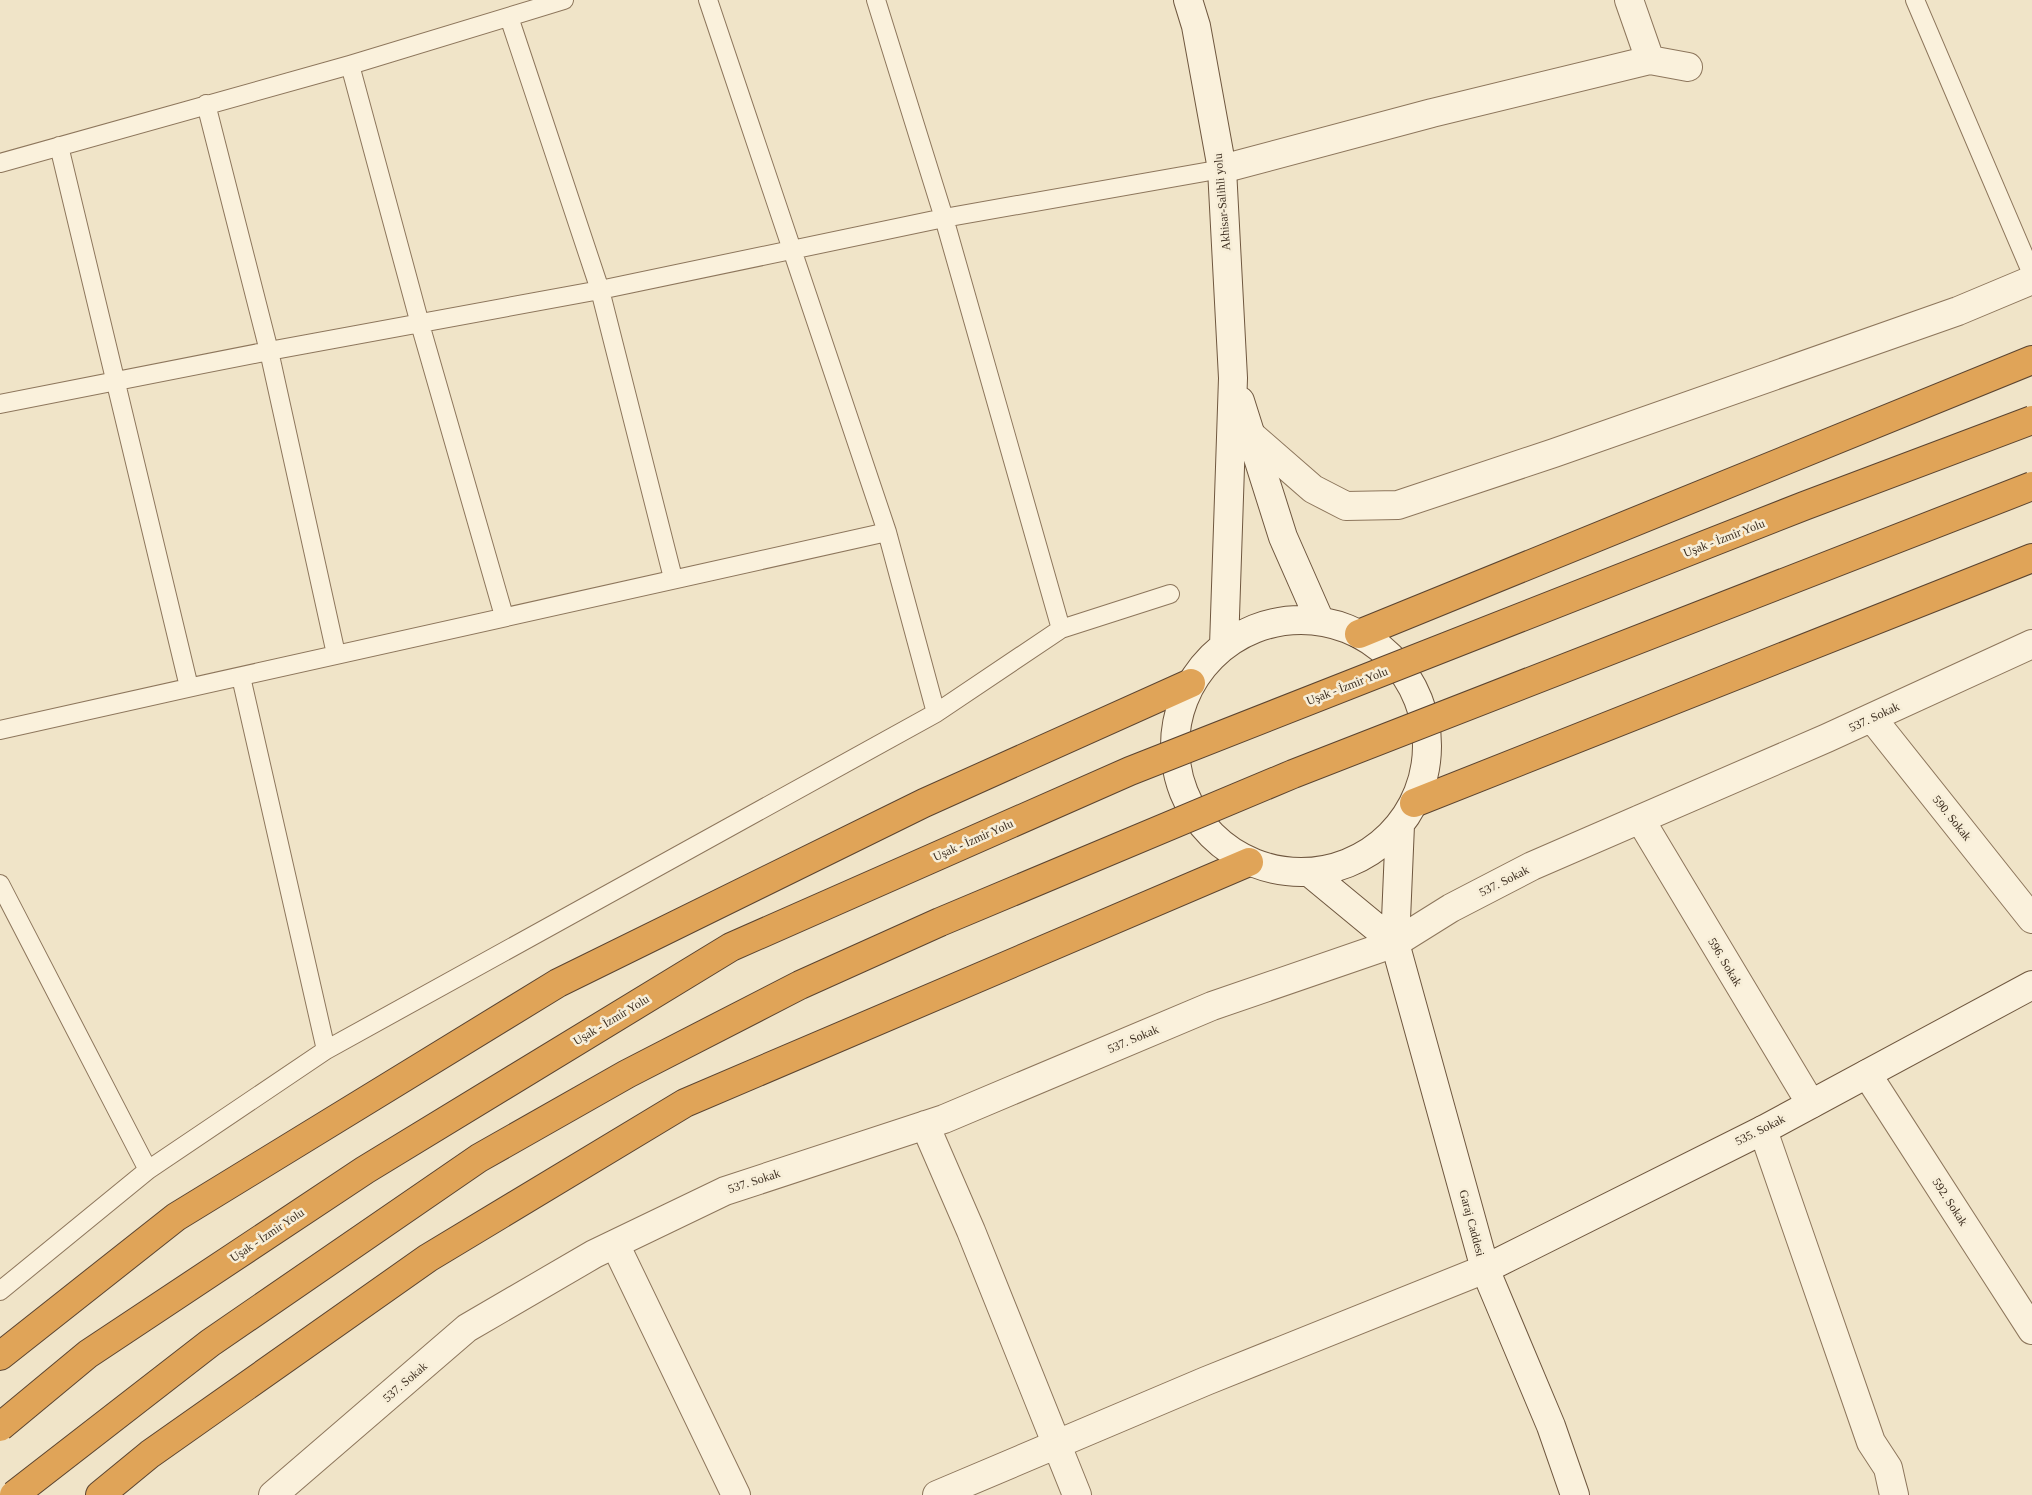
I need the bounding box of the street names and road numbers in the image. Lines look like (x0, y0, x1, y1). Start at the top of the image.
street label: Akhisar-Salihli yolu (1211, 153, 1233, 251)
street label: Uşak - İzmir Yolu (1681, 516, 1767, 560)
street label: Uşak - İzmir Yolu (1304, 664, 1390, 708)
street label: 537. Sokak (1847, 699, 1901, 735)
street label: 590. Sokak (1930, 793, 1974, 843)
street label: Uşak - İzmir Yolu (931, 816, 1015, 864)
street label: 537. Sokak (1477, 863, 1531, 899)
street label: 596. Sokak (1705, 935, 1745, 989)
street label: Uşak - İzmir Yolu (571, 992, 651, 1048)
street label: 537. Sokak (1105, 1022, 1161, 1056)
street label: 535. Sokak (1733, 1112, 1787, 1148)
street label: 537. Sokak (726, 1166, 782, 1196)
street label: 592. Sokak (1929, 1176, 1971, 1228)
street label: Garaj Caddesi (1456, 1188, 1488, 1258)
street label: Uşak - İzmir Yolu (227, 1205, 307, 1265)
street label: 537. Sokak (380, 1359, 430, 1405)

